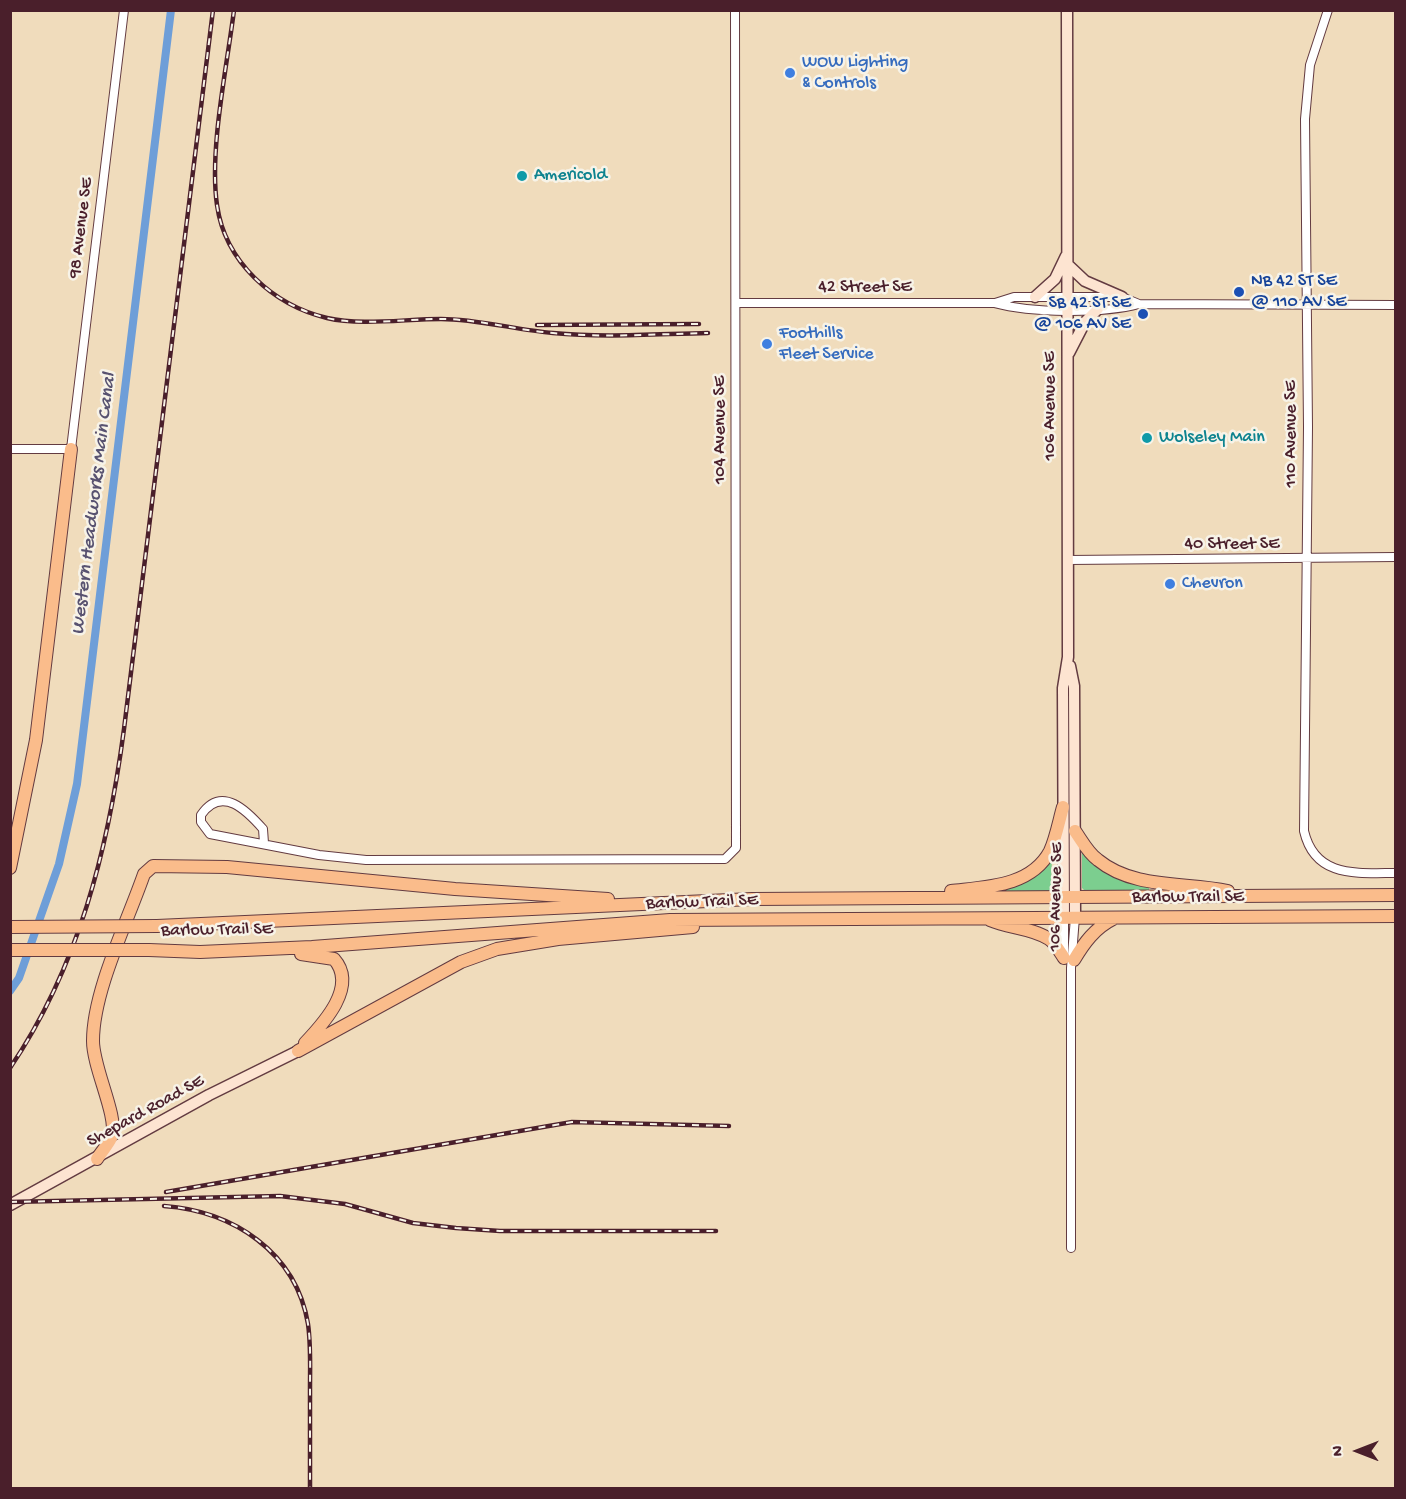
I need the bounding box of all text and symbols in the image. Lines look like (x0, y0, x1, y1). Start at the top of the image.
place label: WOW Lighting & Controls (802, 52, 908, 94)
marker: WOW Lighting & Controls (783, 66, 797, 80)
place label: Americold (534, 165, 607, 187)
marker: Americold (515, 169, 529, 183)
street label: 98 Avenue SE (65, 177, 99, 279)
place label: NB 42 ST SE @ 110 AV SE (1251, 271, 1347, 314)
street label: 42 Street SE (818, 277, 912, 299)
marker: NB 42 ST SE @ 110 AV SE (1232, 285, 1246, 299)
place label: SB 42 ST SE @ 106 AV SE (1034, 293, 1131, 336)
marker: SB 42 ST SE @ 106 AV SE (1136, 307, 1150, 321)
place label: Foothills Fleet Service (779, 323, 874, 366)
marker: Foothills Fleet Service (760, 337, 774, 351)
street label: 106 Avenue SE (1040, 352, 1062, 460)
water label: Western Headworks Main Canal (67, 372, 123, 636)
street label: 104 Avenue SE (710, 376, 732, 484)
street label: 110 Avenue SE (1281, 381, 1303, 487)
place label: Wolseley Main (1159, 427, 1265, 449)
marker: Wolseley Main (1140, 431, 1154, 445)
street label: 40 Street SE (1185, 534, 1279, 556)
place label: Chevron (1182, 573, 1243, 595)
marker: Chevron (1163, 577, 1177, 591)
street label: 106 Avenue SE (1045, 842, 1069, 952)
street label: Barlow Trail SE (1132, 887, 1244, 909)
street label: Barlow Trail SE (646, 890, 758, 916)
street label: Barlow Trail SE (161, 919, 273, 943)
street label: Shepard Road SE (84, 1071, 208, 1153)
north arrow (1328, 1421, 1388, 1481)
text: N (1330, 1446, 1349, 1456)

